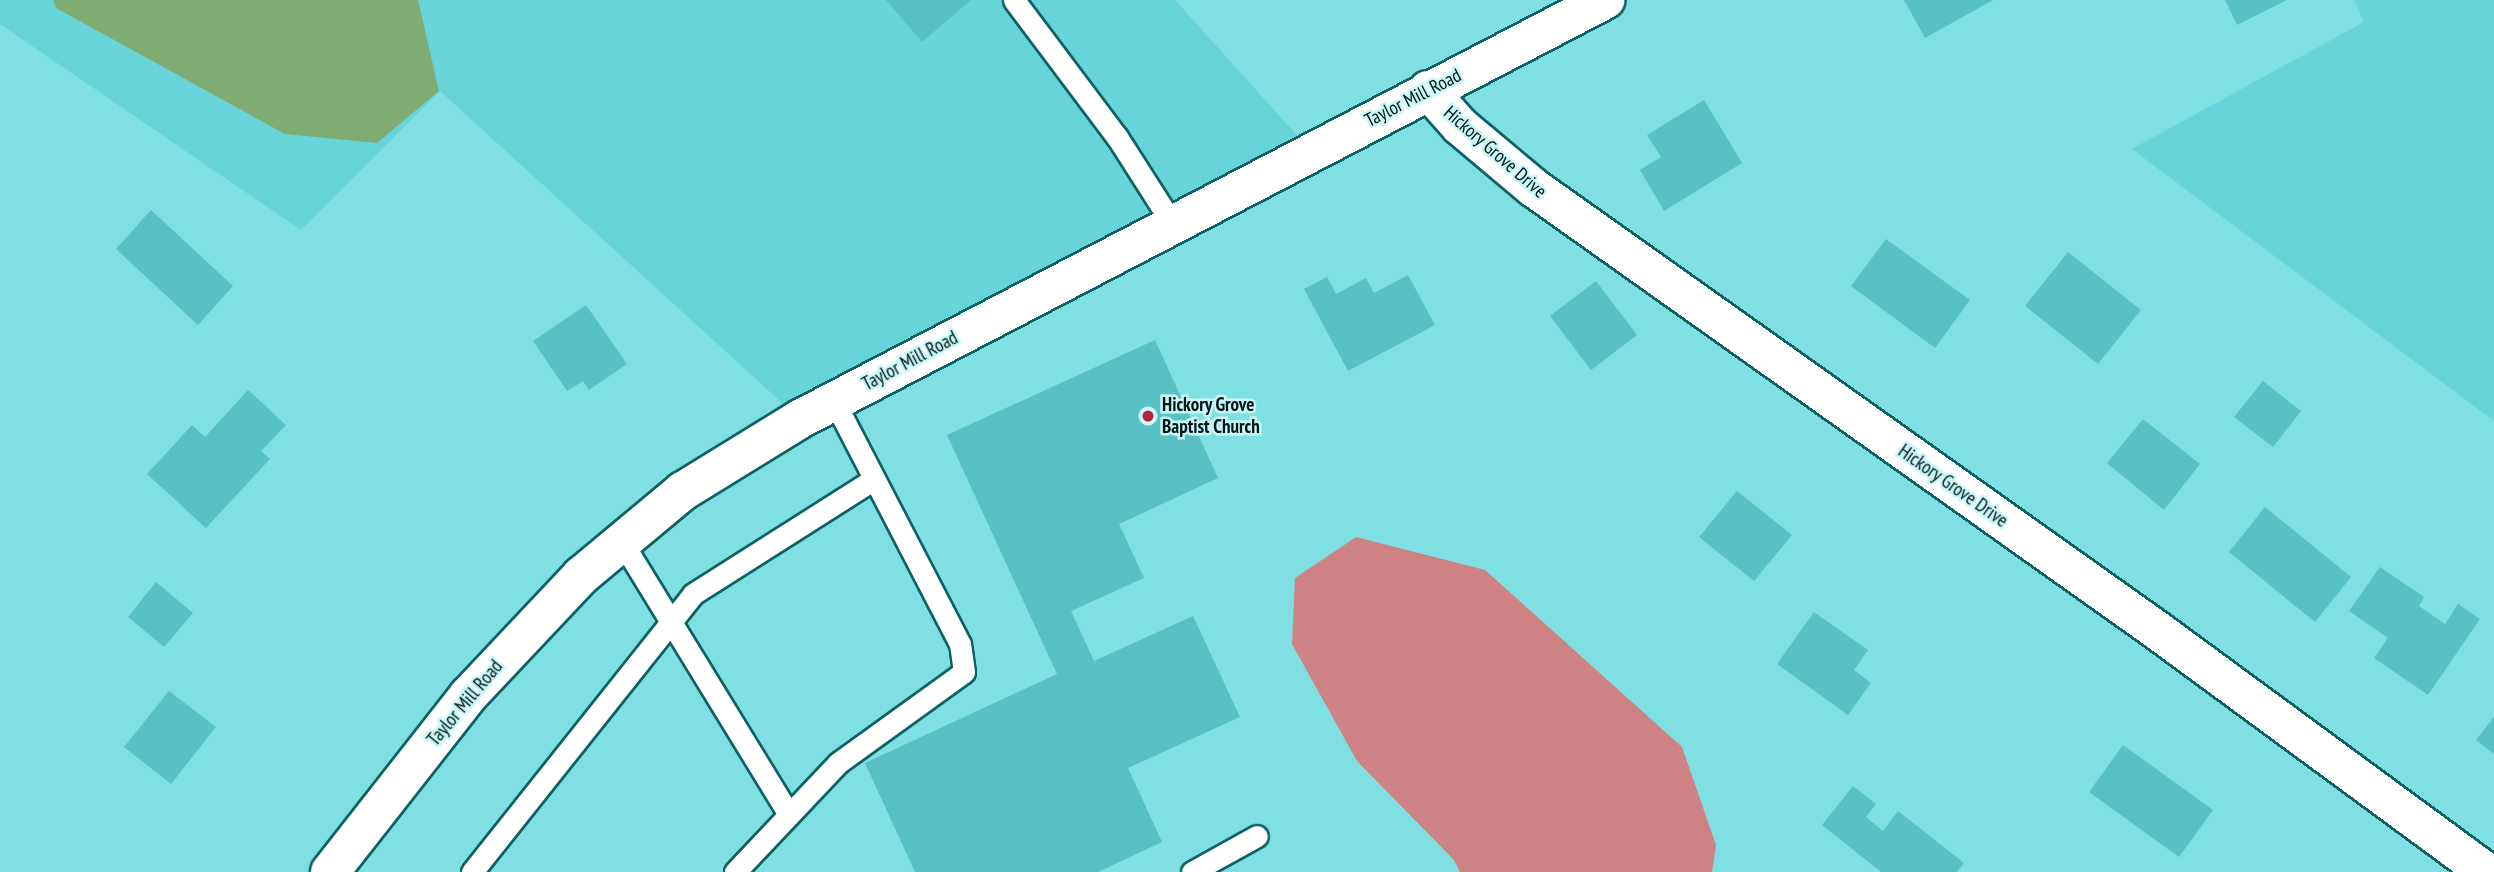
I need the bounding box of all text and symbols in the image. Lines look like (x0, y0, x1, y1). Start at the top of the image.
street label: Taylor Mill Road (1361, 64, 1465, 132)
street label: Hickory Grove Drive (1439, 101, 1551, 203)
street label: Taylor Mill Road (858, 326, 962, 396)
place label: Hickory Grove Baptist Church (1162, 394, 1260, 438)
marker: Hickory Grove Baptist Church (1140, 408, 1156, 424)
street label: Hickory Grove Drive (1894, 440, 2012, 532)
street label: Taylor Mill Road (423, 655, 507, 751)

